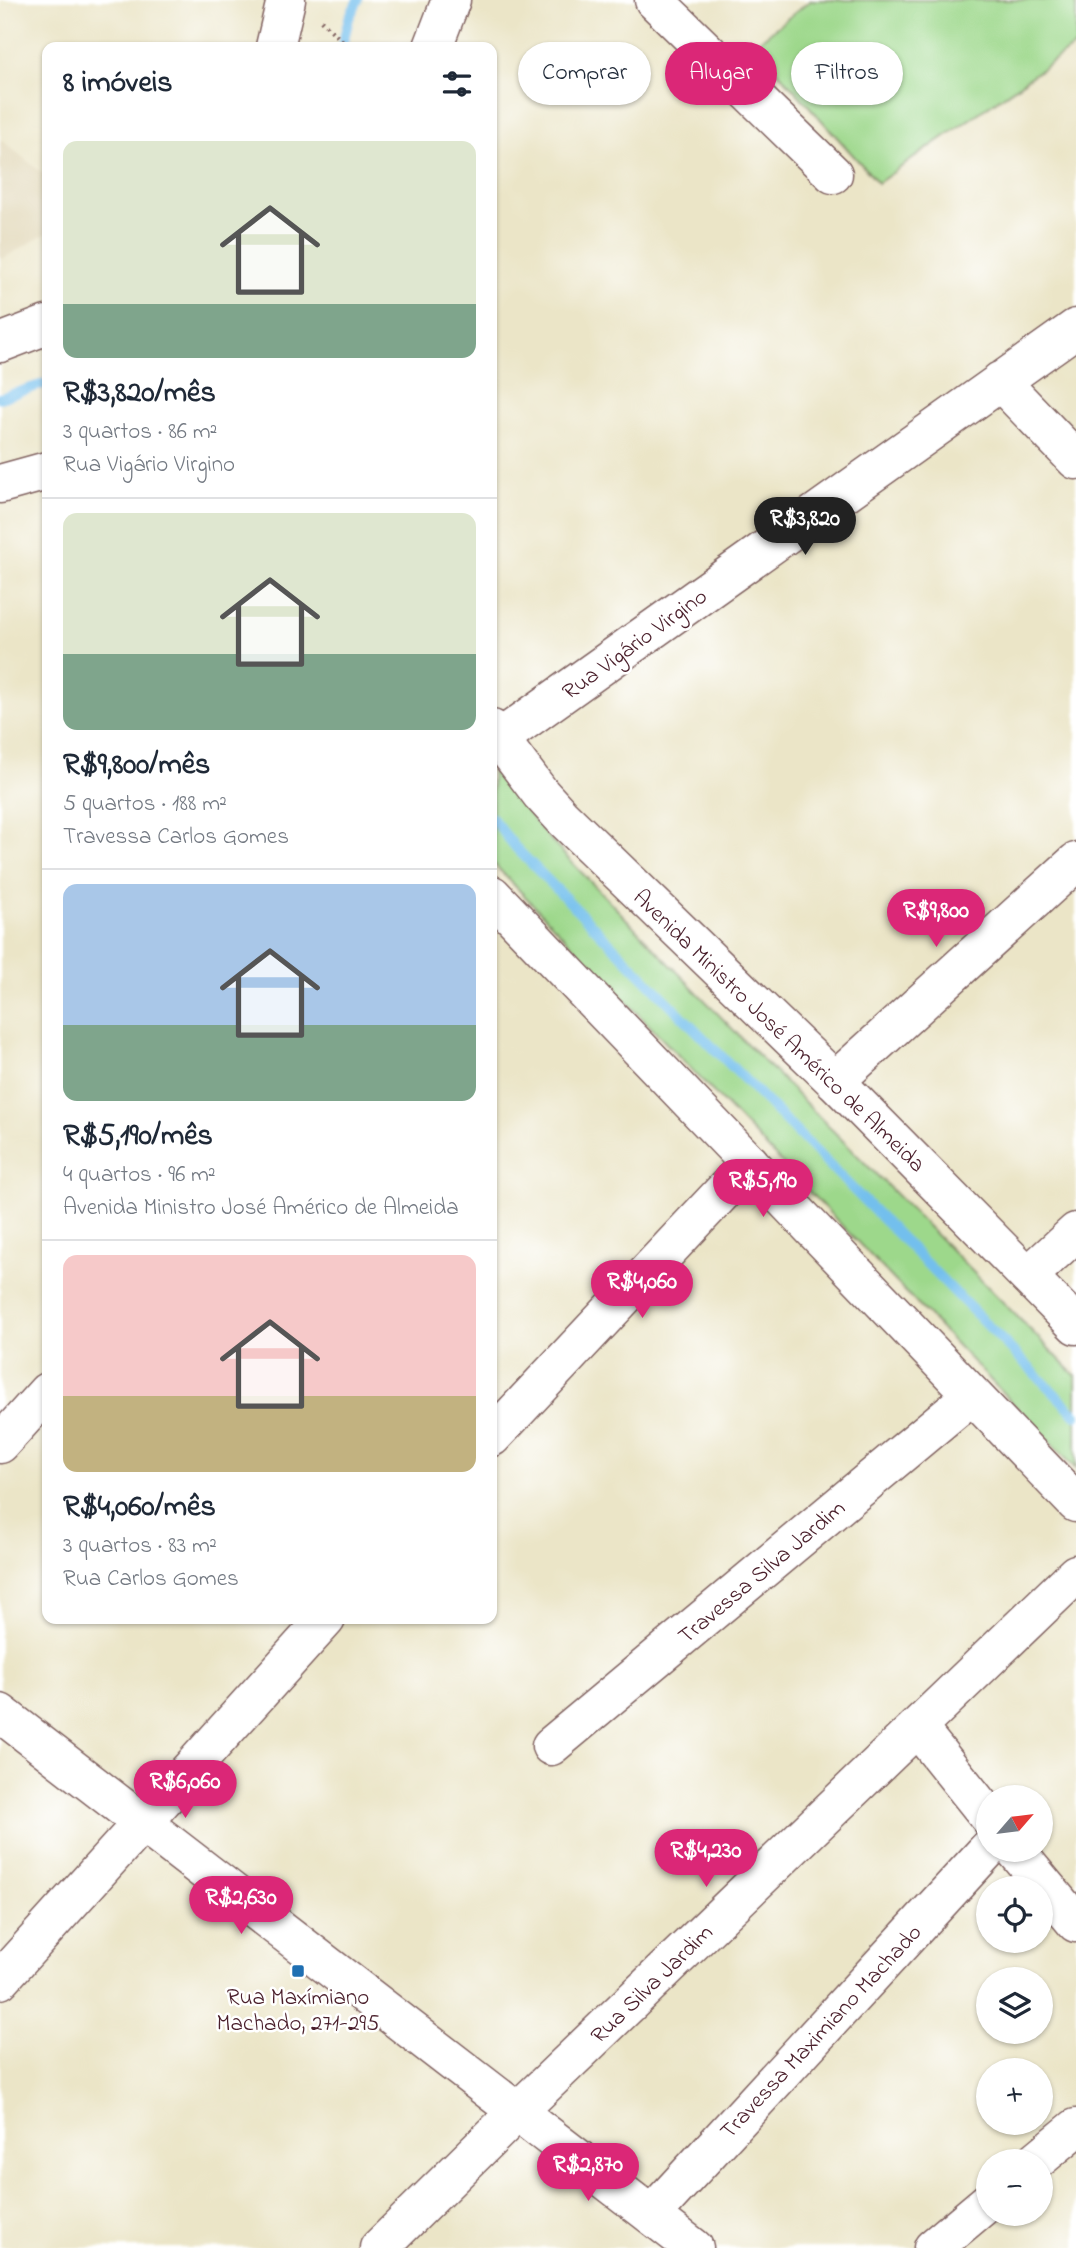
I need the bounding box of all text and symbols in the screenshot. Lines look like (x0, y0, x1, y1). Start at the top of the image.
chip: Comprar (518, 42, 651, 105)
chip: Alugar (665, 42, 777, 105)
chip: Filtros (791, 42, 903, 105)
text: 8 imóveis (63, 62, 173, 106)
icon: filters (438, 65, 476, 103)
icon: home (207, 187, 333, 313)
text: R$3,820/mês (63, 372, 216, 416)
text: 3 quartos · 86 m² (63, 416, 217, 449)
text: Rua Vigário Virgino (63, 449, 235, 482)
pin: R$3,820 (740, 498, 870, 557)
text: R$3,820 (770, 503, 840, 536)
icon: home (207, 559, 333, 685)
street label: Rua Vigário Virgino (556, 581, 715, 710)
text: R$9,800/mês (63, 744, 210, 788)
text: 5 quartos · 188 m² (63, 788, 227, 821)
text: Travessa Carlos Gomes (63, 821, 289, 854)
street label: Avenida Ministro José Américo de Almeida (625, 883, 932, 1181)
pin: R$9,800 (871, 890, 1001, 949)
text: R$9,800 (903, 895, 969, 928)
icon: home (207, 930, 333, 1056)
text: R$5,190/mês (63, 1115, 213, 1159)
text: 4 quartos · 96 m² (63, 1159, 216, 1192)
pin: R$5,190 (698, 1160, 828, 1219)
text: R$5,190 (729, 1165, 797, 1198)
text: Avenida Ministro José Américo de Almeida (63, 1192, 459, 1225)
pin: R$4,060 (577, 1260, 707, 1320)
text: R$4,060 (607, 1266, 677, 1299)
icon: home (207, 1301, 333, 1427)
text: R$4,060/mês (63, 1486, 216, 1530)
street label: Travessa Silva Jardim (672, 1493, 854, 1653)
text: 3 quartos · 83 m² (63, 1530, 217, 1563)
text: Rua Carlos Gomes (63, 1563, 239, 1596)
pin: R$6,060 (120, 1760, 250, 1820)
text: R$6,060 (150, 1766, 220, 1799)
north arrow (976, 1785, 1054, 1862)
map controls (976, 1785, 1053, 2226)
pin: R$4,230 (641, 1829, 771, 1889)
text: R$4,230 (671, 1835, 741, 1868)
pin: R$2,630 (176, 1876, 306, 1936)
button: locate (976, 1876, 1053, 1953)
text: R$2,630 (205, 1882, 277, 1915)
street label: Rua Silva Jardim (584, 1918, 722, 2052)
street label: Travessa Maximiano Machado (713, 1918, 931, 2148)
marker: Rua Maxímiano Machado, 271-295 (290, 1963, 306, 1979)
button: layers (976, 1967, 1053, 2044)
place label: Rua Maxímiano Machado, 271-295 (217, 1982, 379, 2041)
button: + (976, 2058, 1053, 2135)
pin: R$2,870 (523, 2144, 653, 2203)
text: R$2,870 (553, 2149, 623, 2182)
button: − (976, 2149, 1053, 2226)

